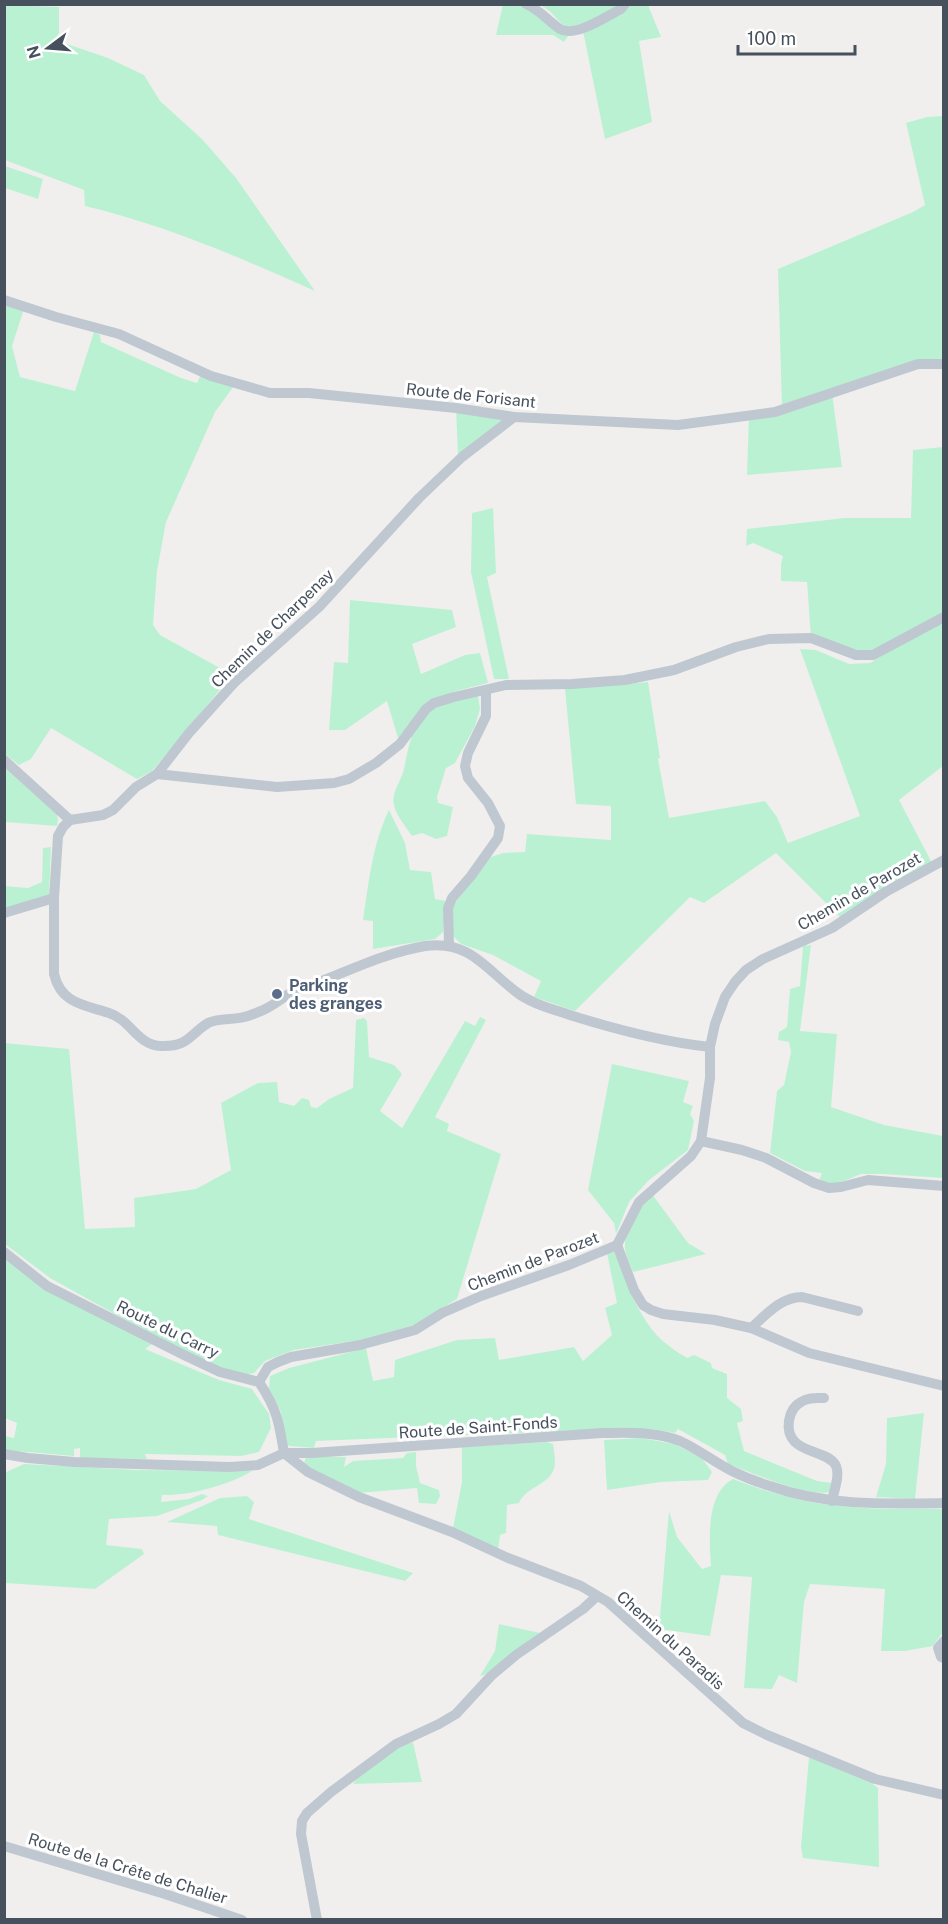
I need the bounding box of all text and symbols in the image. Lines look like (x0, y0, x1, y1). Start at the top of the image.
north arrow (18, 18, 78, 78)
scale bar (738, 18, 855, 56)
text: 100 m (747, 28, 796, 49)
text: N (23, 43, 45, 61)
street label: Route de Forisant (405, 379, 537, 412)
street label: Chemin de Charpenay (207, 565, 338, 692)
street label: Chemin de Parozet (794, 848, 924, 934)
place label: Parking des granges (289, 976, 382, 1013)
marker: Parking des granges (270, 987, 284, 1001)
street label: Chemin de Parozet (465, 1228, 601, 1295)
street label: Route du Carry (114, 1297, 222, 1363)
street label: Route de Saint-Fonds (398, 1412, 558, 1443)
street label: Chemin du Paradis (613, 1587, 728, 1694)
street label: Route de la Crête de Chalier (26, 1829, 230, 1908)

